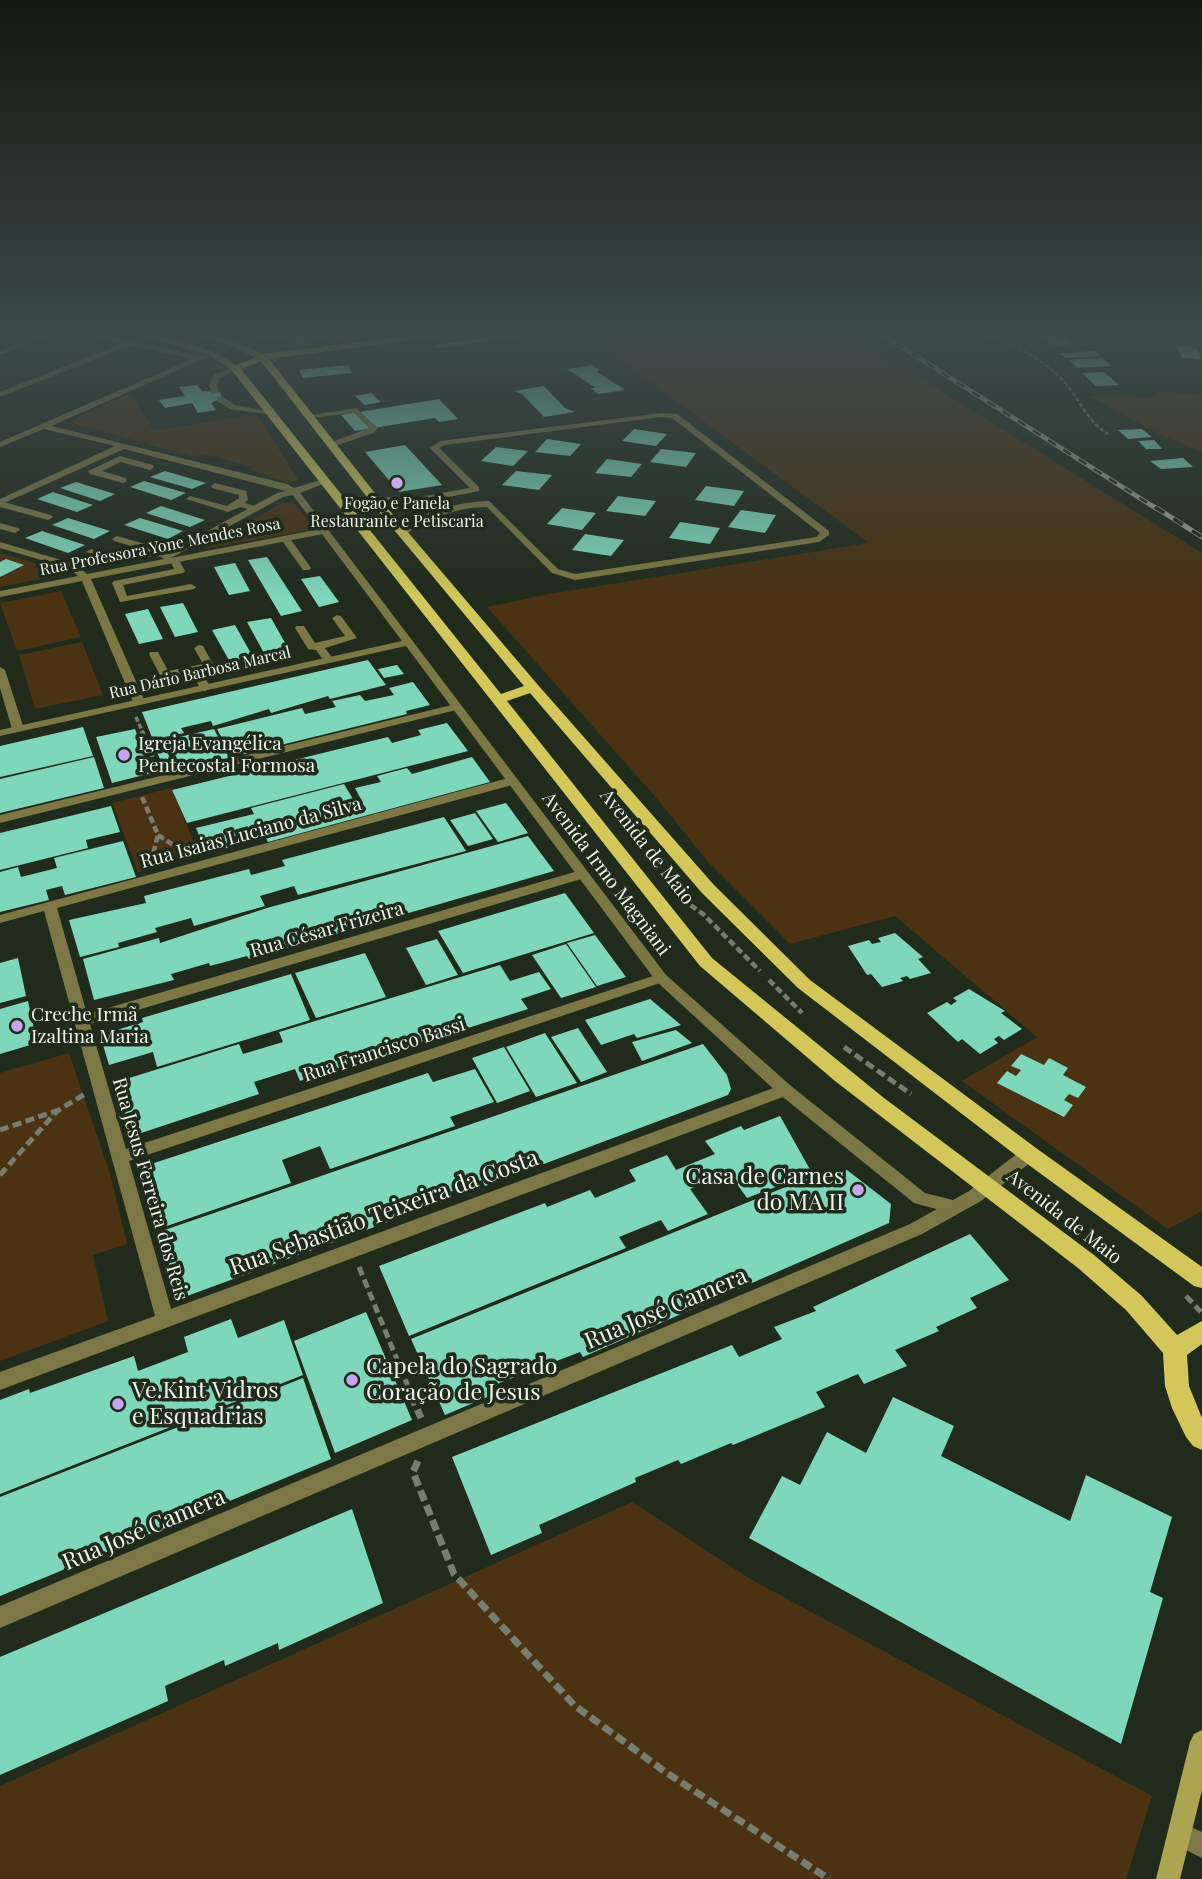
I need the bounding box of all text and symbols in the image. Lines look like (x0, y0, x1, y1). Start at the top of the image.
marker: Fogão e Panela Restaurante e Petiscaria (389, 475, 405, 491)
place label: Fogão e Panela Restaurante e Petiscaria (310, 494, 484, 532)
street label: Rua Professora Yone Mendes Rosa (38, 514, 282, 580)
street label: Rua Dário Barbosa Marcal (107, 643, 293, 703)
place label: Igreja Evangélica Pentecostal Formosa (138, 733, 315, 777)
marker: Igreja Evangélica Pentecostal Formosa (116, 747, 132, 763)
street label: Avenida de Maio (595, 785, 699, 909)
street label: Avenida Irmo Magniani (537, 788, 675, 960)
street label: Rua Isaias Luciano da Silva (138, 792, 364, 874)
street label: Rua César Frizeira (248, 897, 406, 963)
place label: Creche Irmã Izaltina Maria (31, 1004, 149, 1048)
street label: Rua Francisco Bassi (300, 1013, 468, 1087)
marker: Creche Irmã Izaltina Maria (9, 1018, 25, 1034)
street label: Rua Jesus Ferreira dos Reis (107, 1075, 193, 1303)
street label: Rua Sebastião Teixeira da Costa (226, 1144, 542, 1282)
place label: Casa de Carnes do MA II (685, 1163, 844, 1217)
street label: Avenida de Maio (1002, 1165, 1126, 1269)
marker: Casa de Carnes do MA II (850, 1182, 866, 1198)
street label: Rua José Camera (581, 1262, 751, 1356)
place label: Capela do Sagrado Coração de Jesus (366, 1353, 557, 1407)
marker: Capela do Sagrado Coração de Jesus (344, 1372, 360, 1388)
place label: Ve.Kint Vidros e Esquadrias (132, 1377, 279, 1431)
marker: Ve.Kint Vidros e Esquadrias (110, 1396, 126, 1412)
street label: Rua José Camera (59, 1483, 229, 1577)

